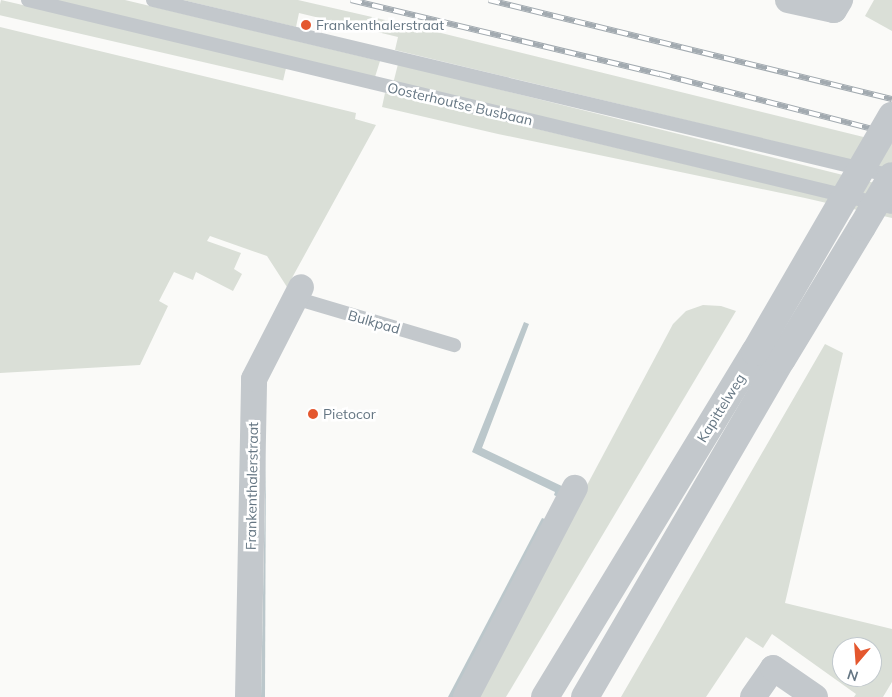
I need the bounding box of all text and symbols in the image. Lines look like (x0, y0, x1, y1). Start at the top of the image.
place label: Frankenthalerstraat (316, 17, 444, 33)
marker: Frankenthalerstraat (300, 19, 312, 31)
street label: Oosterhoutse Busbaan (386, 79, 534, 129)
street label: Bulkpad (346, 307, 402, 337)
street label: Kapittelweg (693, 371, 749, 445)
place label: Pietocor (323, 406, 376, 422)
marker: Pietocor (307, 408, 319, 420)
street label: Frankenthalerstraat (242, 422, 262, 550)
north arrow (832, 637, 882, 687)
text: N (845, 665, 860, 686)

